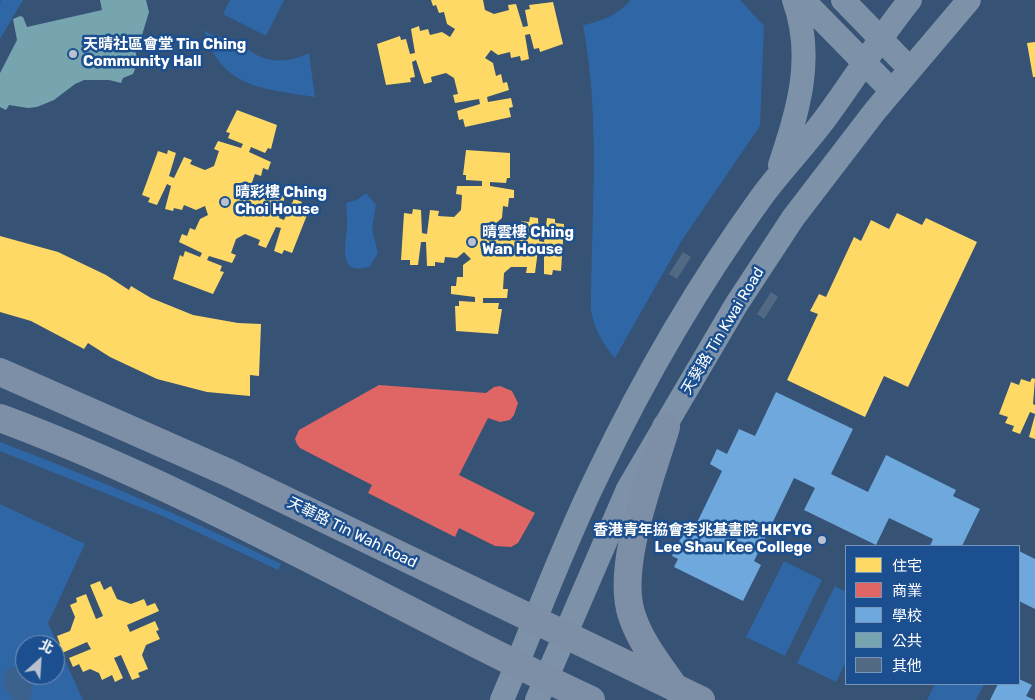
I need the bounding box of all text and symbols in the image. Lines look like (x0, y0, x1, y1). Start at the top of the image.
place label: 天晴社區會堂 Tin Ching Community Hall (83, 36, 246, 71)
marker: 天晴社區會堂 Tin Ching Community Hall (67, 48, 79, 60)
place label: 晴彩樓 Ching Choi House (235, 184, 327, 219)
marker: 晴彩樓 Ching Choi House (219, 196, 231, 208)
place label: 晴雲樓 Ching Wan House (482, 224, 574, 259)
marker: 晴雲樓 Ching Wan House (466, 236, 478, 248)
street label: 天葵路 Tin Kwai Road (678, 264, 768, 398)
street label: 天華路 Tin Wah Road (284, 494, 420, 572)
place label: 香港青年拹會李兆基書院 HKFYG Lee Shau Kee College (593, 522, 812, 557)
marker: 香港青年拹會李兆基書院 HKFYG Lee Shau Kee College (816, 534, 828, 546)
legend (845, 545, 1020, 685)
text: 住宅 (892, 557, 922, 575)
text: 商業 (892, 582, 922, 600)
text: 學校 (892, 607, 922, 625)
text: 公共 (892, 632, 922, 650)
north arrow (15, 635, 65, 685)
text: 北 (36, 636, 56, 658)
text: 其他 (892, 657, 922, 675)

